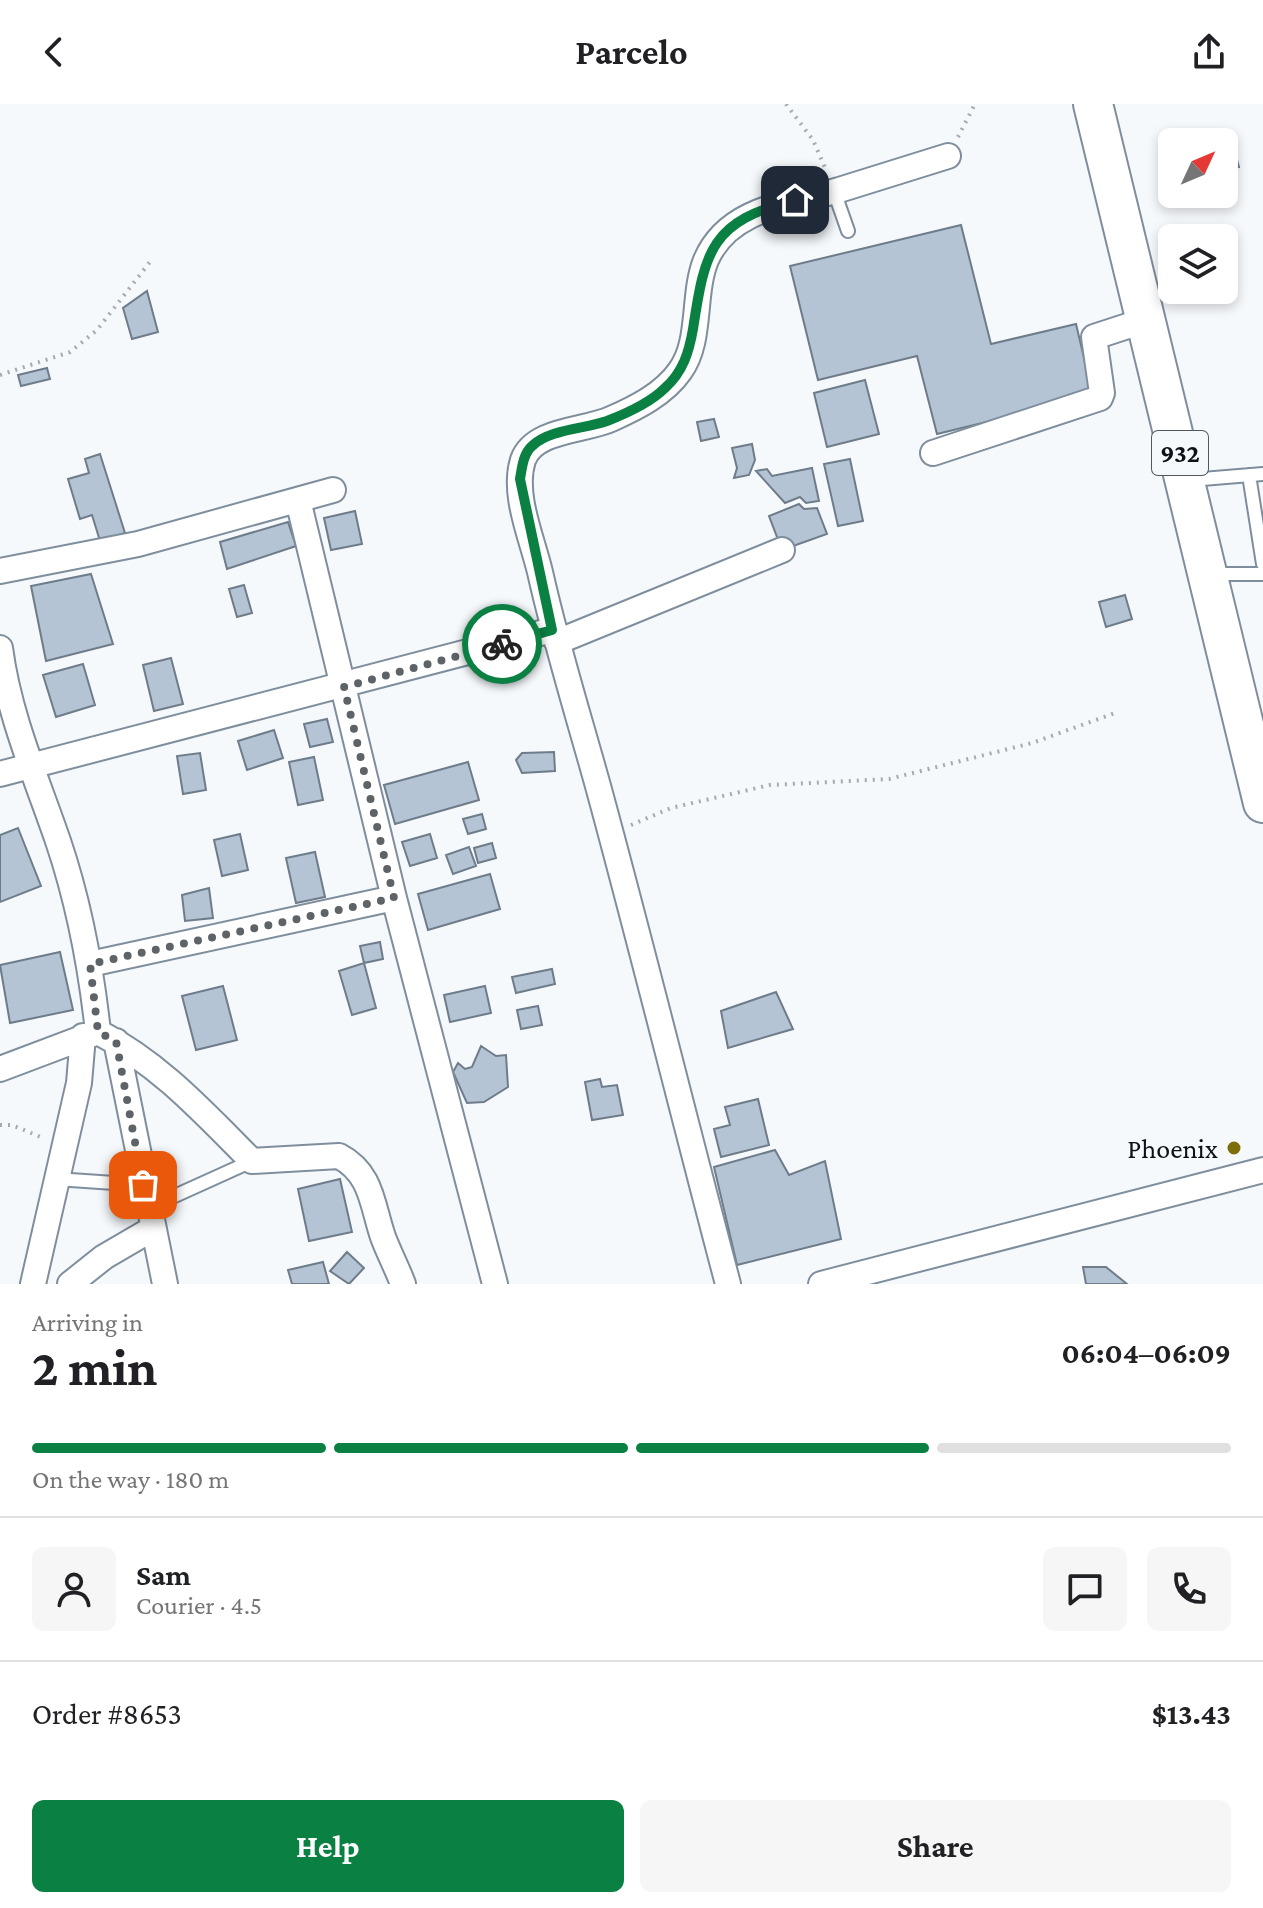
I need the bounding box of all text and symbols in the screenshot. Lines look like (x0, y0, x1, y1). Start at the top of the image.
icon: back (32, 30, 76, 74)
icon: share (1187, 30, 1231, 74)
text: Parcelo (575, 32, 688, 72)
north arrow (1158, 128, 1238, 208)
map controls (1158, 128, 1238, 304)
pin (761, 166, 829, 234)
icon: home (773, 178, 817, 222)
button: layers (1158, 224, 1238, 304)
road number: 932 (1152, 431, 1208, 475)
courier (462, 604, 542, 684)
icon: bike (480, 622, 524, 666)
place label: Phoenix (1127, 1133, 1218, 1164)
marker: Phoenix (1225, 1139, 1243, 1157)
pin (109, 1151, 177, 1219)
icon: bag (121, 1163, 165, 1207)
text: Arriving in (32, 1308, 143, 1337)
text: 06:04–06:09 (1061, 1336, 1231, 1369)
text: 2 min (32, 1338, 157, 1396)
text: On the way · 180 m (32, 1465, 229, 1494)
button: person (32, 1547, 116, 1631)
button: chat (1043, 1547, 1127, 1631)
button: phone (1147, 1547, 1231, 1631)
text: Sam (136, 1558, 191, 1591)
text: Courier · 4.5 (136, 1591, 262, 1620)
text: Order #8653 (32, 1697, 182, 1730)
text: $13.43 (1152, 1697, 1231, 1730)
button: Help (32, 1800, 624, 1892)
button: Share (640, 1800, 1231, 1892)

